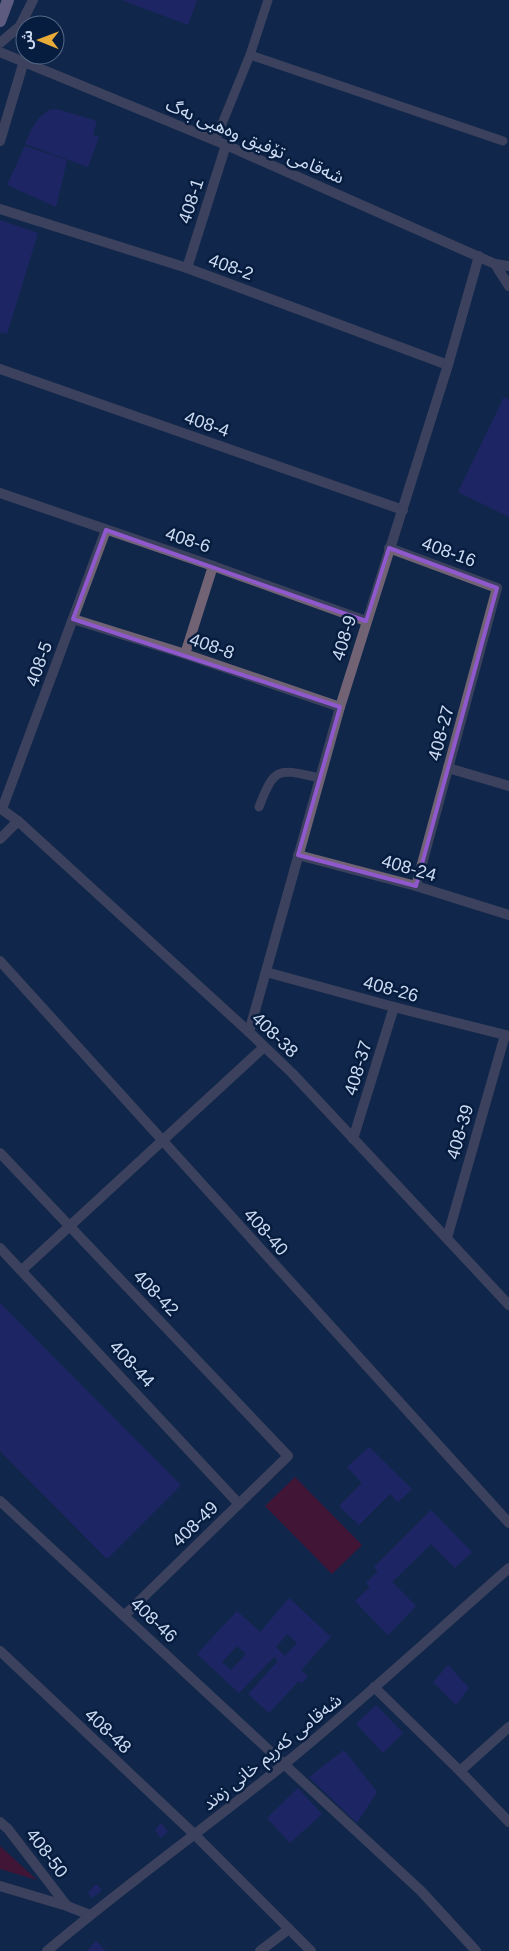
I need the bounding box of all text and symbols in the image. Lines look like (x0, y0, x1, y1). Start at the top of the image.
north arrow (15, 15, 65, 65)
text: ش (19, 30, 35, 50)
street label: شەقامی تۆفیق وەهبی بەگ (163, 94, 347, 189)
street label: 408-1 (174, 176, 208, 226)
street label: 408-2 (206, 250, 256, 284)
street label: 408-4 (182, 407, 232, 441)
street label: 408-6 (163, 523, 213, 557)
street label: 408-16 (419, 533, 479, 571)
street label: 408-9 (328, 613, 360, 663)
street label: 408-8 (187, 629, 237, 663)
street label: 408-5 (22, 639, 56, 689)
street label: 408-27 (424, 703, 458, 763)
street label: 408-24 (379, 851, 439, 885)
street label: 408-26 (361, 972, 421, 1006)
street label: 408-38 (248, 1008, 302, 1062)
street label: 408-37 (340, 1038, 376, 1098)
street label: 408-39 (443, 1102, 477, 1162)
street label: 408-40 (240, 1204, 292, 1260)
street label: 408-42 (129, 1266, 183, 1320)
street label: 408-44 (106, 1337, 158, 1391)
street label: 408-49 (168, 1497, 222, 1551)
street label: 408-46 (127, 1594, 181, 1646)
street label: شەقامی کەریم خانی زەند (198, 1690, 347, 1817)
street label: 408-48 (81, 1705, 135, 1757)
street label: 408-50 (22, 1825, 72, 1881)

